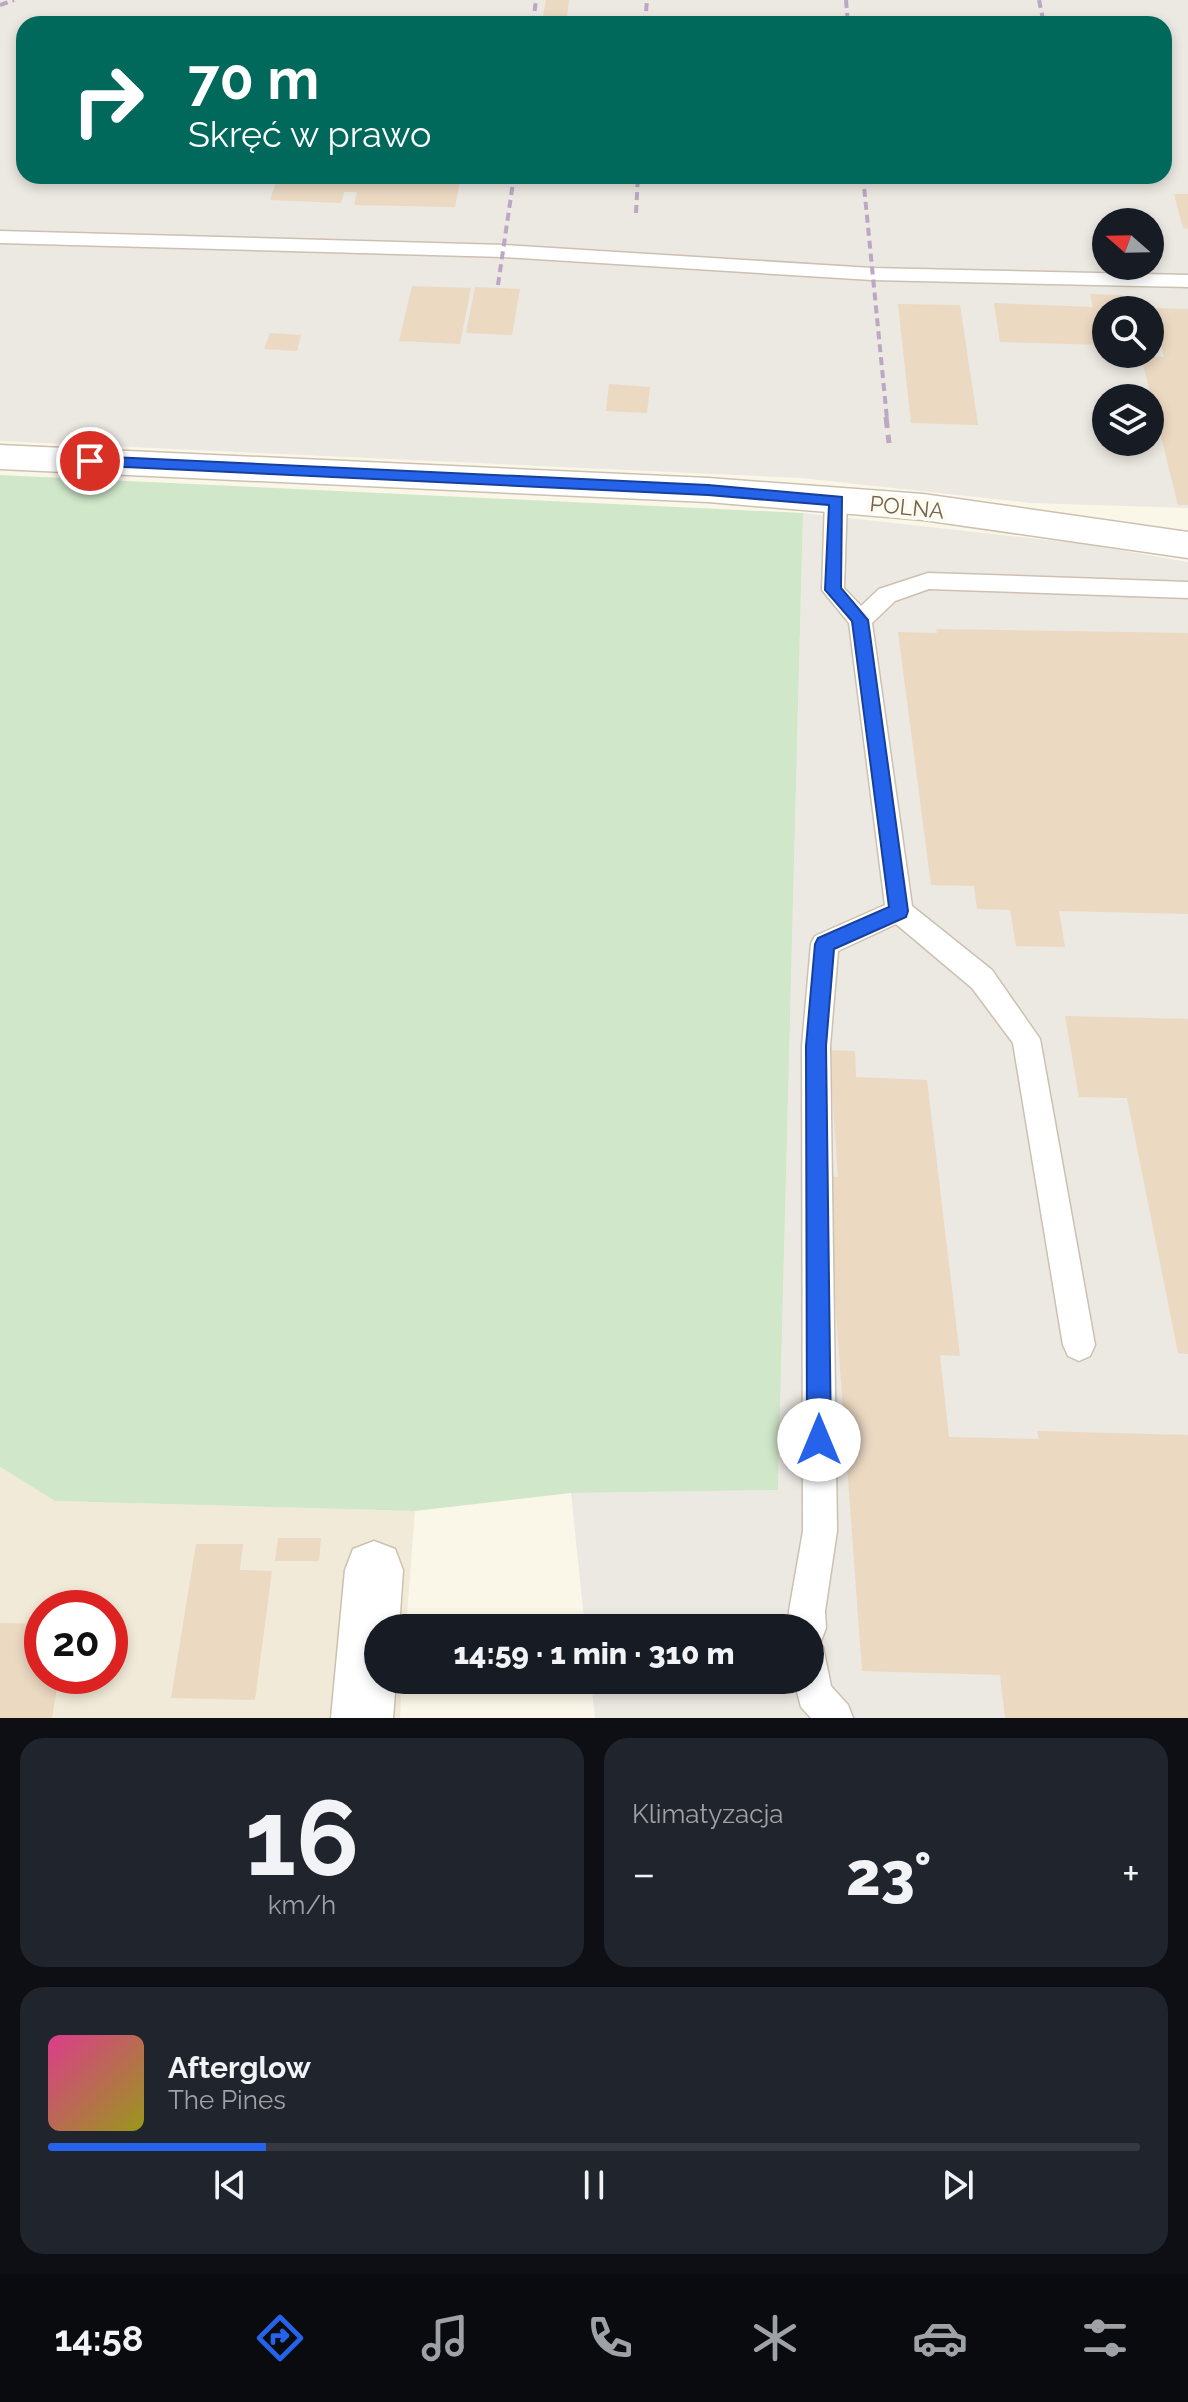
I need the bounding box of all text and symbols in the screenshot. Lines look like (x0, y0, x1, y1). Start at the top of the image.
text: 70 m (188, 46, 319, 112)
icon: right (56, 48, 160, 152)
text: Skręć w prawo (188, 113, 431, 155)
north arrow (1092, 208, 1164, 280)
map controls (1092, 208, 1164, 456)
button: search (1092, 296, 1164, 368)
button: layers (1092, 384, 1164, 456)
pin (56, 427, 124, 495)
icon: arrive (68, 439, 112, 483)
street label: POLNA (868, 490, 946, 524)
position arrow (777, 1398, 861, 1482)
speed limit sign: 20 (24, 1590, 128, 1694)
text: 14:59 · 1 min · 310 m (454, 1636, 734, 1671)
text: 16 (245, 1777, 359, 1899)
text: Klimatyzacja (632, 1799, 783, 1829)
text: 23° (846, 1839, 932, 1909)
text: − (632, 1848, 656, 1899)
text: + (1122, 1848, 1140, 1899)
text: km/h (268, 1890, 336, 1920)
text: Afterglow (168, 2050, 311, 2085)
text: The Pines (168, 2085, 286, 2115)
icon: previous (208, 2163, 252, 2207)
icon: pause (572, 2163, 616, 2207)
icon: next (936, 2163, 980, 2207)
icon: directions (252, 2310, 308, 2366)
icon: music (417, 2310, 473, 2366)
icon: phone (582, 2310, 638, 2366)
icon: climate (747, 2310, 803, 2366)
icon: car (912, 2310, 968, 2366)
icon: filters (1077, 2310, 1133, 2366)
text: 14:58 (55, 2317, 143, 2359)

